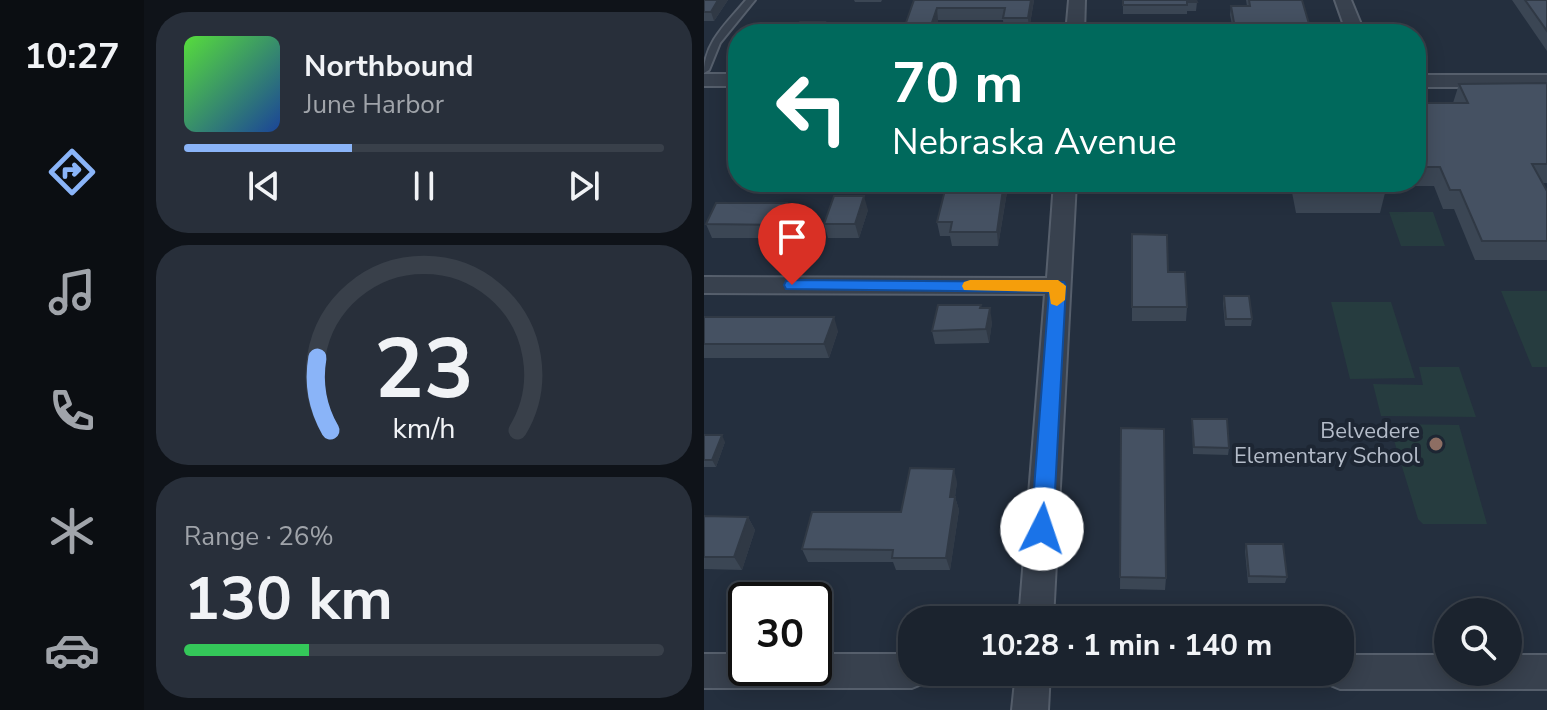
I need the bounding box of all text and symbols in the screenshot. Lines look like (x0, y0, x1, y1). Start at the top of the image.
text: 10:27 (24, 32, 120, 81)
text: 70 m (892, 45, 1023, 122)
text: Northbound (304, 46, 474, 87)
icon: left (760, 56, 864, 160)
text: June Harbor (304, 87, 444, 122)
text: Nebraska Avenue (892, 118, 1177, 167)
icon: directions (44, 144, 100, 200)
icon: previous (242, 164, 286, 208)
icon: pause (402, 164, 446, 208)
icon: next (562, 164, 606, 208)
pin (758, 203, 826, 285)
icon: arrive (770, 215, 814, 259)
icon: music (44, 264, 100, 320)
text: 23 (374, 313, 474, 426)
icon: phone (44, 383, 100, 439)
text: km/h (393, 409, 455, 448)
place label: Belvedere Elementary School (1234, 416, 1420, 471)
marker: Belvedere Elementary School (1427, 435, 1445, 453)
position arrow (1000, 487, 1084, 571)
icon: climate (44, 503, 100, 559)
text: Range · 26% (184, 519, 334, 554)
text: 130 km (184, 558, 393, 640)
speed limit sign: 30 (728, 582, 832, 686)
map controls (1434, 598, 1522, 686)
button: search (1434, 598, 1522, 686)
icon: car (44, 622, 100, 678)
text: 10:28 · 1 min · 140 m (980, 625, 1272, 666)

